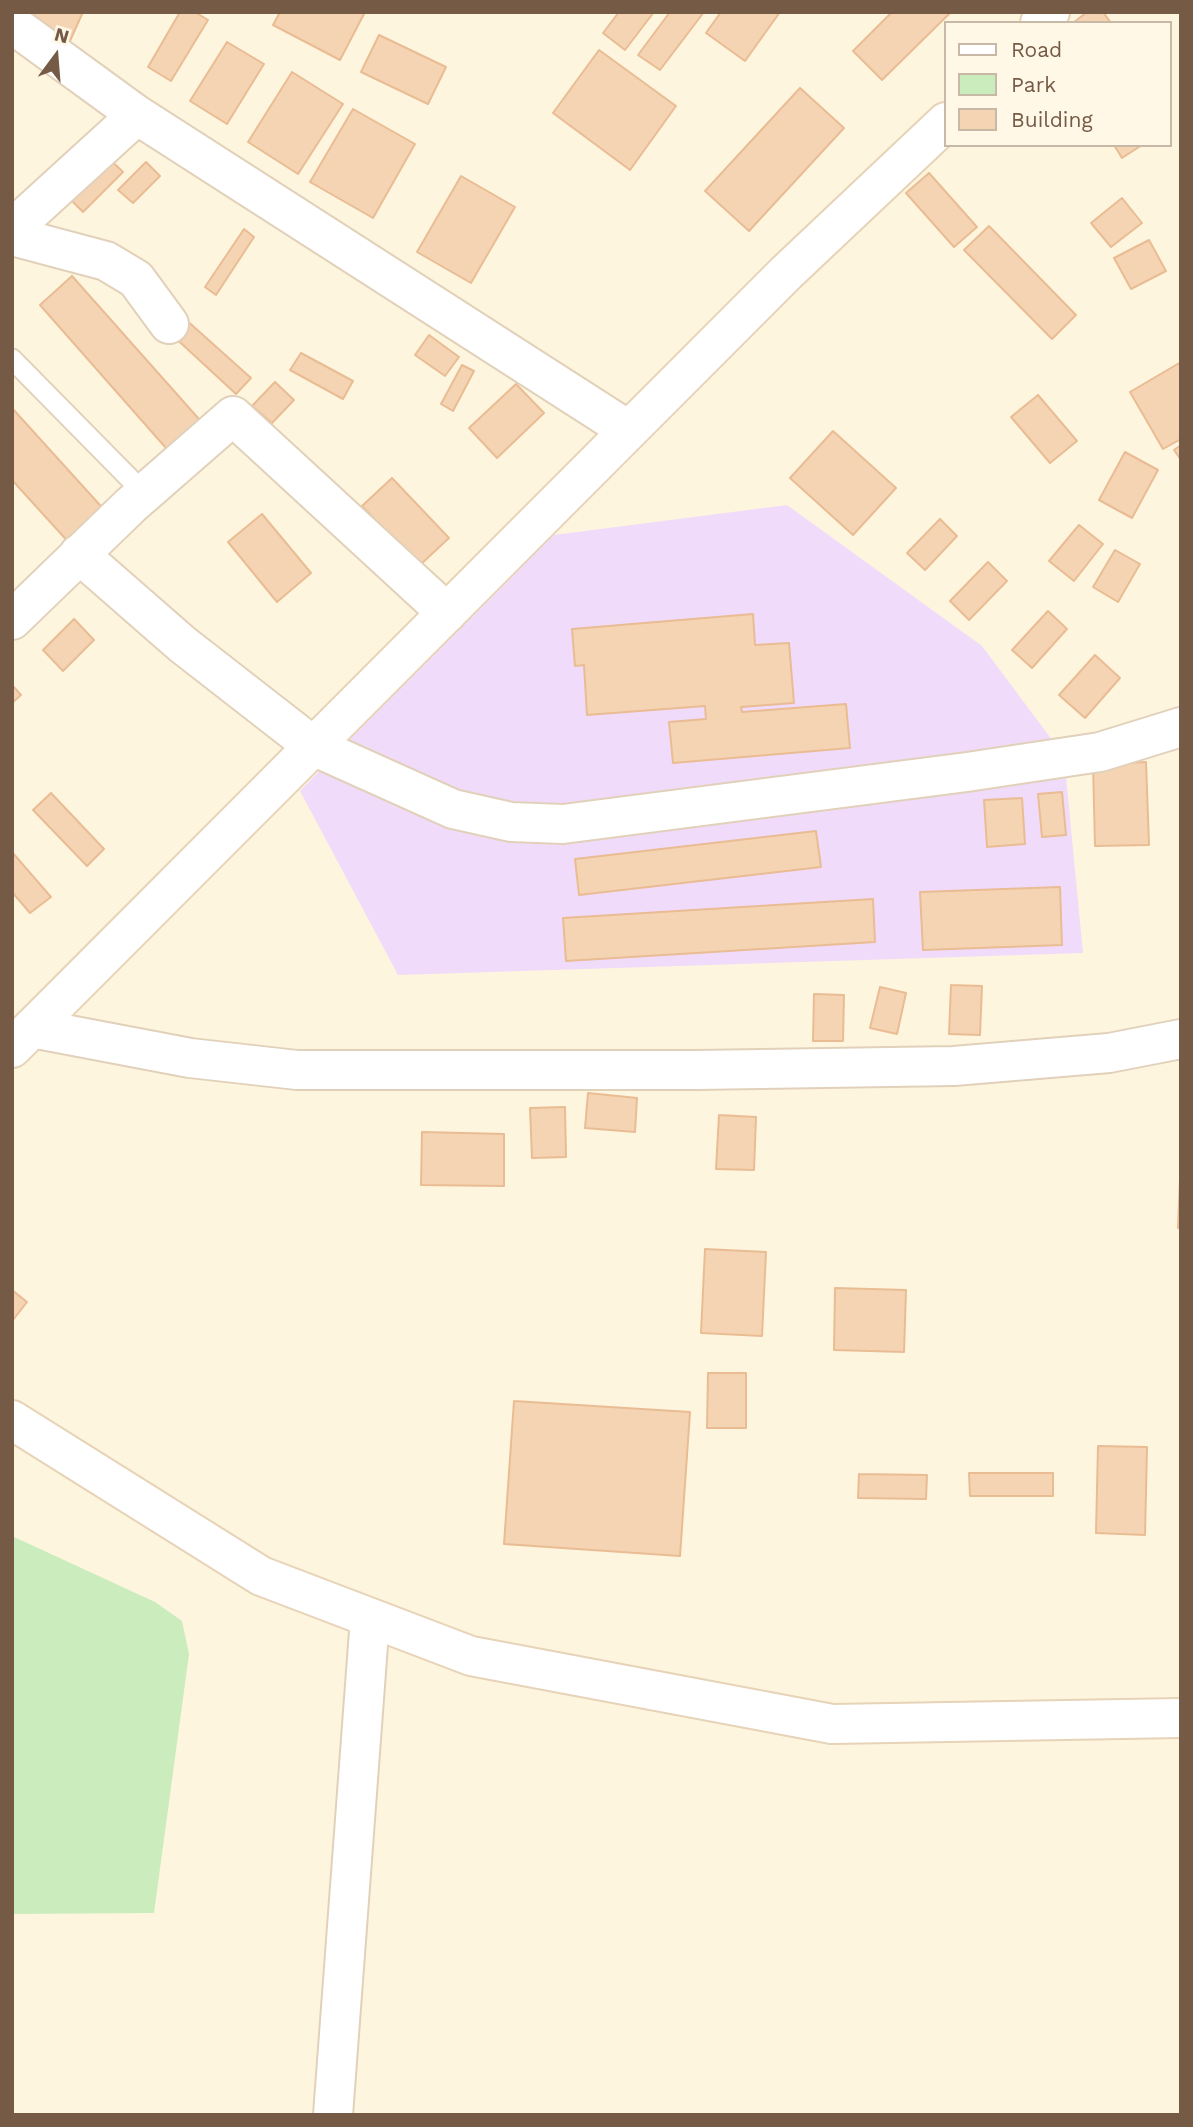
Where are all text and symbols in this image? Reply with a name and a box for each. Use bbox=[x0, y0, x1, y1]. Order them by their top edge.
north arrow bbox=[21, 21, 91, 91]
legend bbox=[944, 21, 1172, 147]
text: N bbox=[52, 22, 72, 48]
text: Road bbox=[1011, 37, 1062, 62]
text: Park bbox=[1011, 72, 1056, 97]
text: Building bbox=[1011, 107, 1093, 132]

